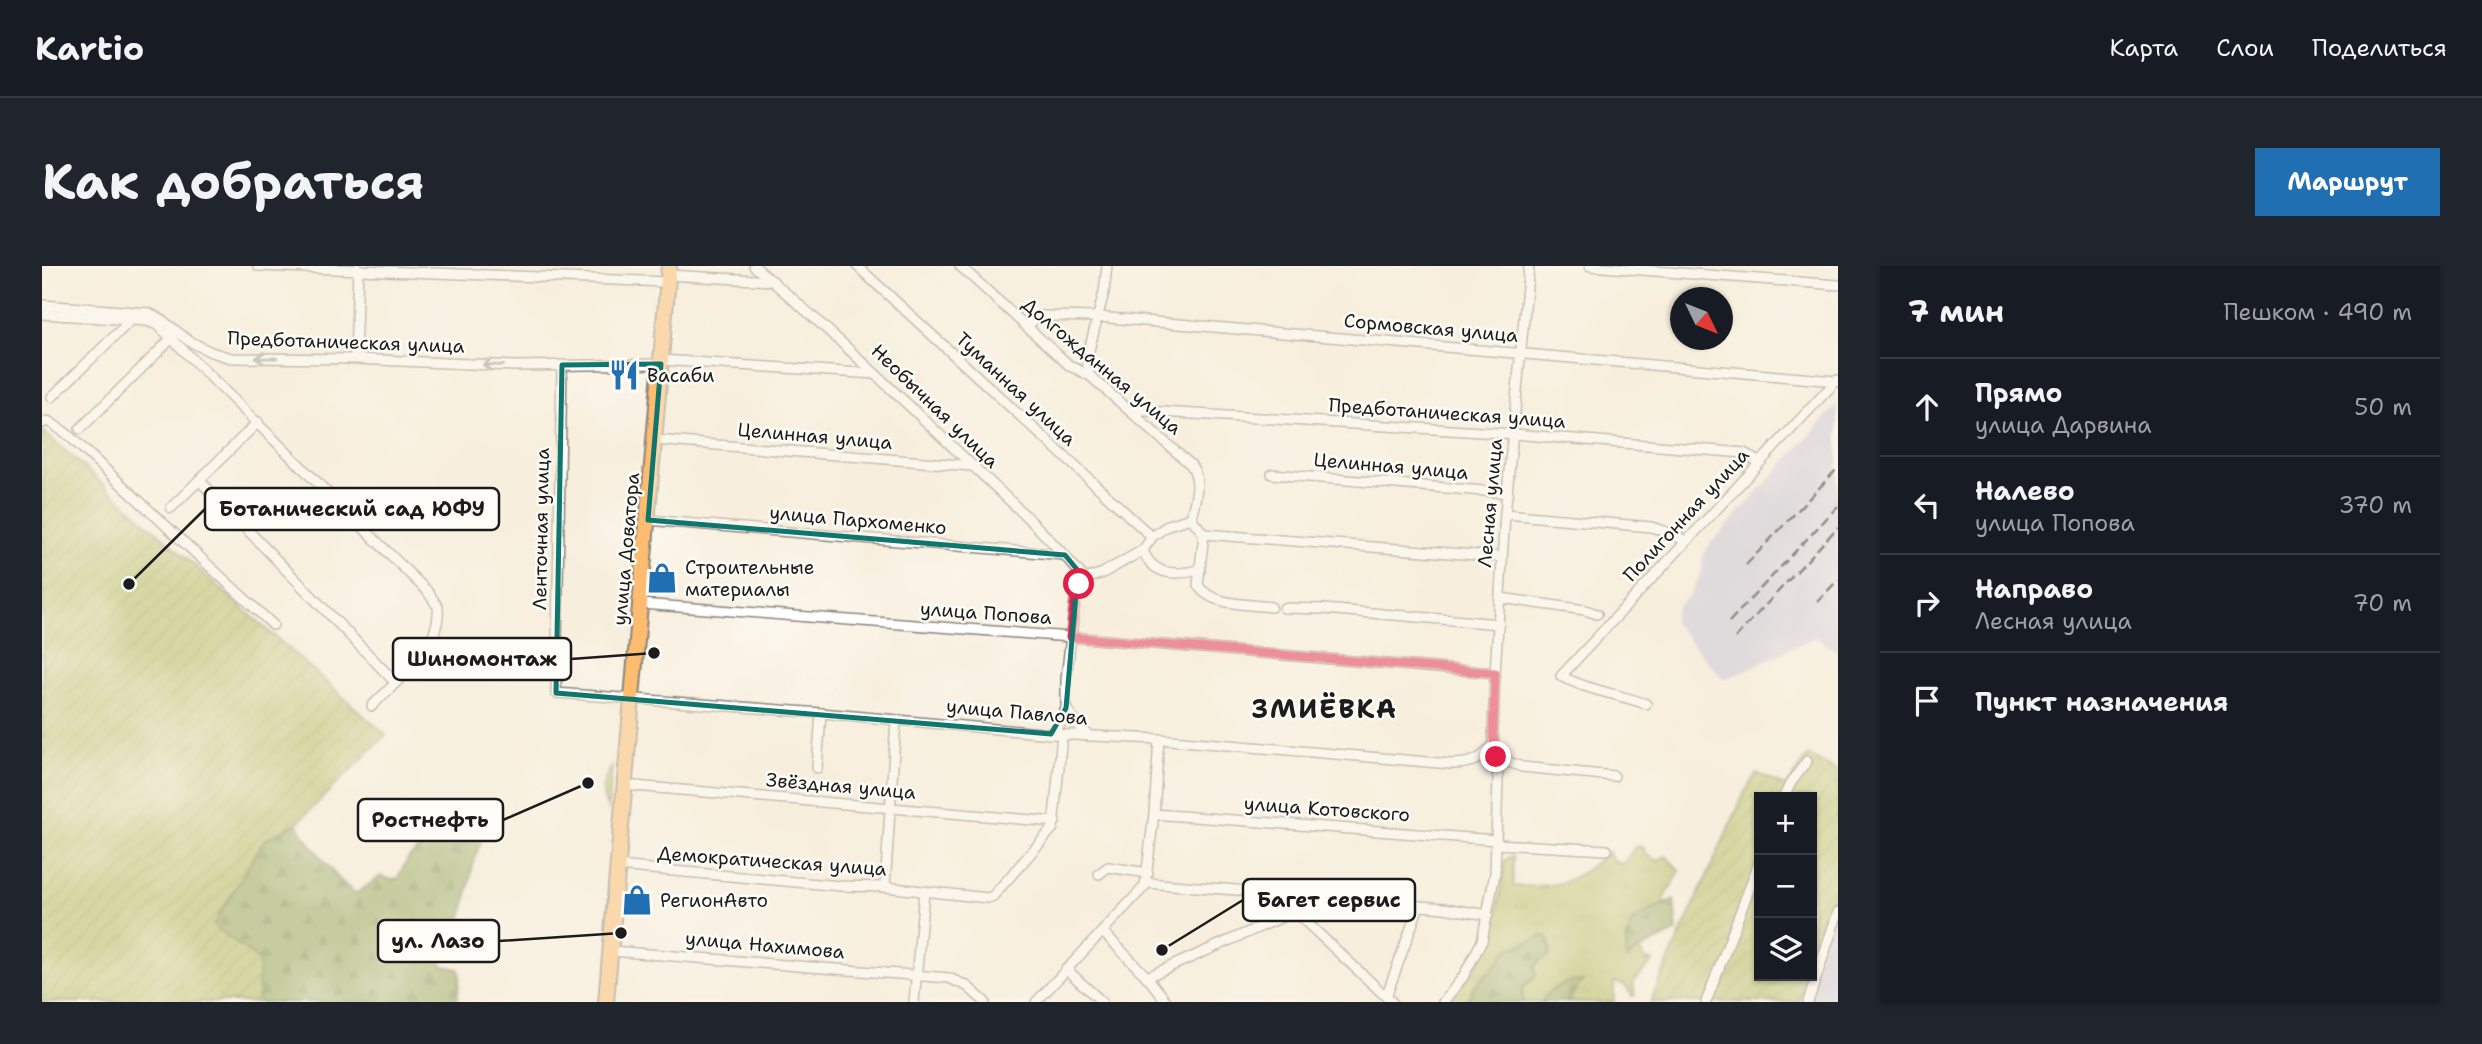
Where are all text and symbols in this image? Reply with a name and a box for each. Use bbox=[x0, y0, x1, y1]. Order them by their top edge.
text: Kartio bbox=[35, 26, 144, 71]
text: Карта bbox=[2110, 32, 2178, 64]
text: Слои bbox=[2216, 32, 2274, 64]
text: Поделиться bbox=[2312, 32, 2447, 64]
button: Маршрут bbox=[2255, 148, 2440, 216]
text: Как добраться bbox=[42, 149, 424, 215]
north arrow bbox=[1670, 287, 1733, 350]
text: 7 мин bbox=[1908, 291, 2004, 332]
street label: Долгожданная улица bbox=[1017, 292, 1187, 440]
text: Пешком · 490 m bbox=[2223, 297, 2412, 327]
street label: Сормовская улица bbox=[1343, 308, 1519, 348]
street label: Предботаническая улица bbox=[227, 325, 465, 359]
street label: Туманная улица bbox=[950, 327, 1082, 451]
street label: Необычная улица bbox=[866, 339, 1004, 474]
one-way arrow bbox=[255, 351, 278, 365]
one-way arrow bbox=[482, 358, 505, 372]
restaurant icon: Васаби bbox=[607, 358, 641, 392]
place label: Васаби bbox=[647, 363, 714, 388]
text: Прямо bbox=[1975, 375, 2063, 410]
icon: ahead bbox=[1908, 388, 1946, 426]
street label: Предботаническая улица bbox=[1328, 392, 1566, 434]
text: 50 m bbox=[2354, 392, 2412, 422]
text: улица Дарвина bbox=[1975, 410, 2152, 440]
street label: Целинная улица bbox=[737, 417, 894, 455]
street label: Лесная улица bbox=[1472, 437, 1508, 569]
street label: Полигонная улица bbox=[1617, 443, 1755, 587]
street label: Целинная улица bbox=[1313, 447, 1470, 485]
street label: Ленточная улица bbox=[527, 448, 555, 610]
street label: улица Доватора bbox=[607, 471, 645, 627]
text: Налево bbox=[1975, 473, 2075, 508]
icon: left bbox=[1908, 486, 1946, 524]
callout: Ботанический сад ЮФУ bbox=[205, 488, 499, 530]
text: 370 m bbox=[2339, 490, 2412, 520]
text: Ботанический сад ЮФУ bbox=[219, 495, 485, 523]
street label: улица Пархоменко bbox=[768, 500, 948, 540]
text: улица Попова bbox=[1975, 508, 2135, 538]
place label: Строительные материалы bbox=[685, 555, 815, 602]
shop icon: Строительные материалы bbox=[645, 561, 679, 595]
route start bbox=[1063, 568, 1094, 599]
text: Направо bbox=[1975, 571, 2093, 606]
icon: right bbox=[1908, 584, 1946, 622]
text: 70 m bbox=[2353, 588, 2412, 618]
street label: улица Попова bbox=[919, 596, 1053, 630]
text: Лесная улица bbox=[1975, 606, 2132, 636]
callout: Шиномонтаж bbox=[393, 638, 571, 680]
text: Шиномонтаж bbox=[407, 645, 557, 673]
icon: arrive bbox=[1908, 682, 1946, 720]
text: Пункт назначения bbox=[1975, 684, 2228, 719]
district label: ЗМИЁВКА bbox=[1252, 691, 1398, 726]
street label: улица Павлова bbox=[945, 693, 1089, 731]
route end bbox=[1480, 741, 1511, 772]
street label: Звёздная улица bbox=[765, 767, 917, 805]
street label: улица Котовского bbox=[1243, 791, 1411, 827]
map controls bbox=[1754, 792, 1817, 981]
button: + bbox=[1754, 792, 1817, 855]
callout: Ростнефть bbox=[358, 799, 503, 841]
text: Ростнефть bbox=[371, 806, 489, 834]
street label: Демократическая улица bbox=[657, 841, 888, 881]
button: − bbox=[1754, 855, 1817, 918]
callout: Багет сервис bbox=[1243, 879, 1415, 921]
shop icon: РегионАвто bbox=[620, 883, 654, 917]
text: Багет сервис bbox=[1257, 886, 1401, 914]
place label: РегионАвто bbox=[660, 888, 768, 913]
button: layers bbox=[1754, 918, 1817, 981]
callout: ул. Лазо bbox=[378, 920, 499, 962]
street label: улица Нахимова bbox=[684, 926, 846, 964]
text: ул. Лазо bbox=[391, 927, 485, 955]

